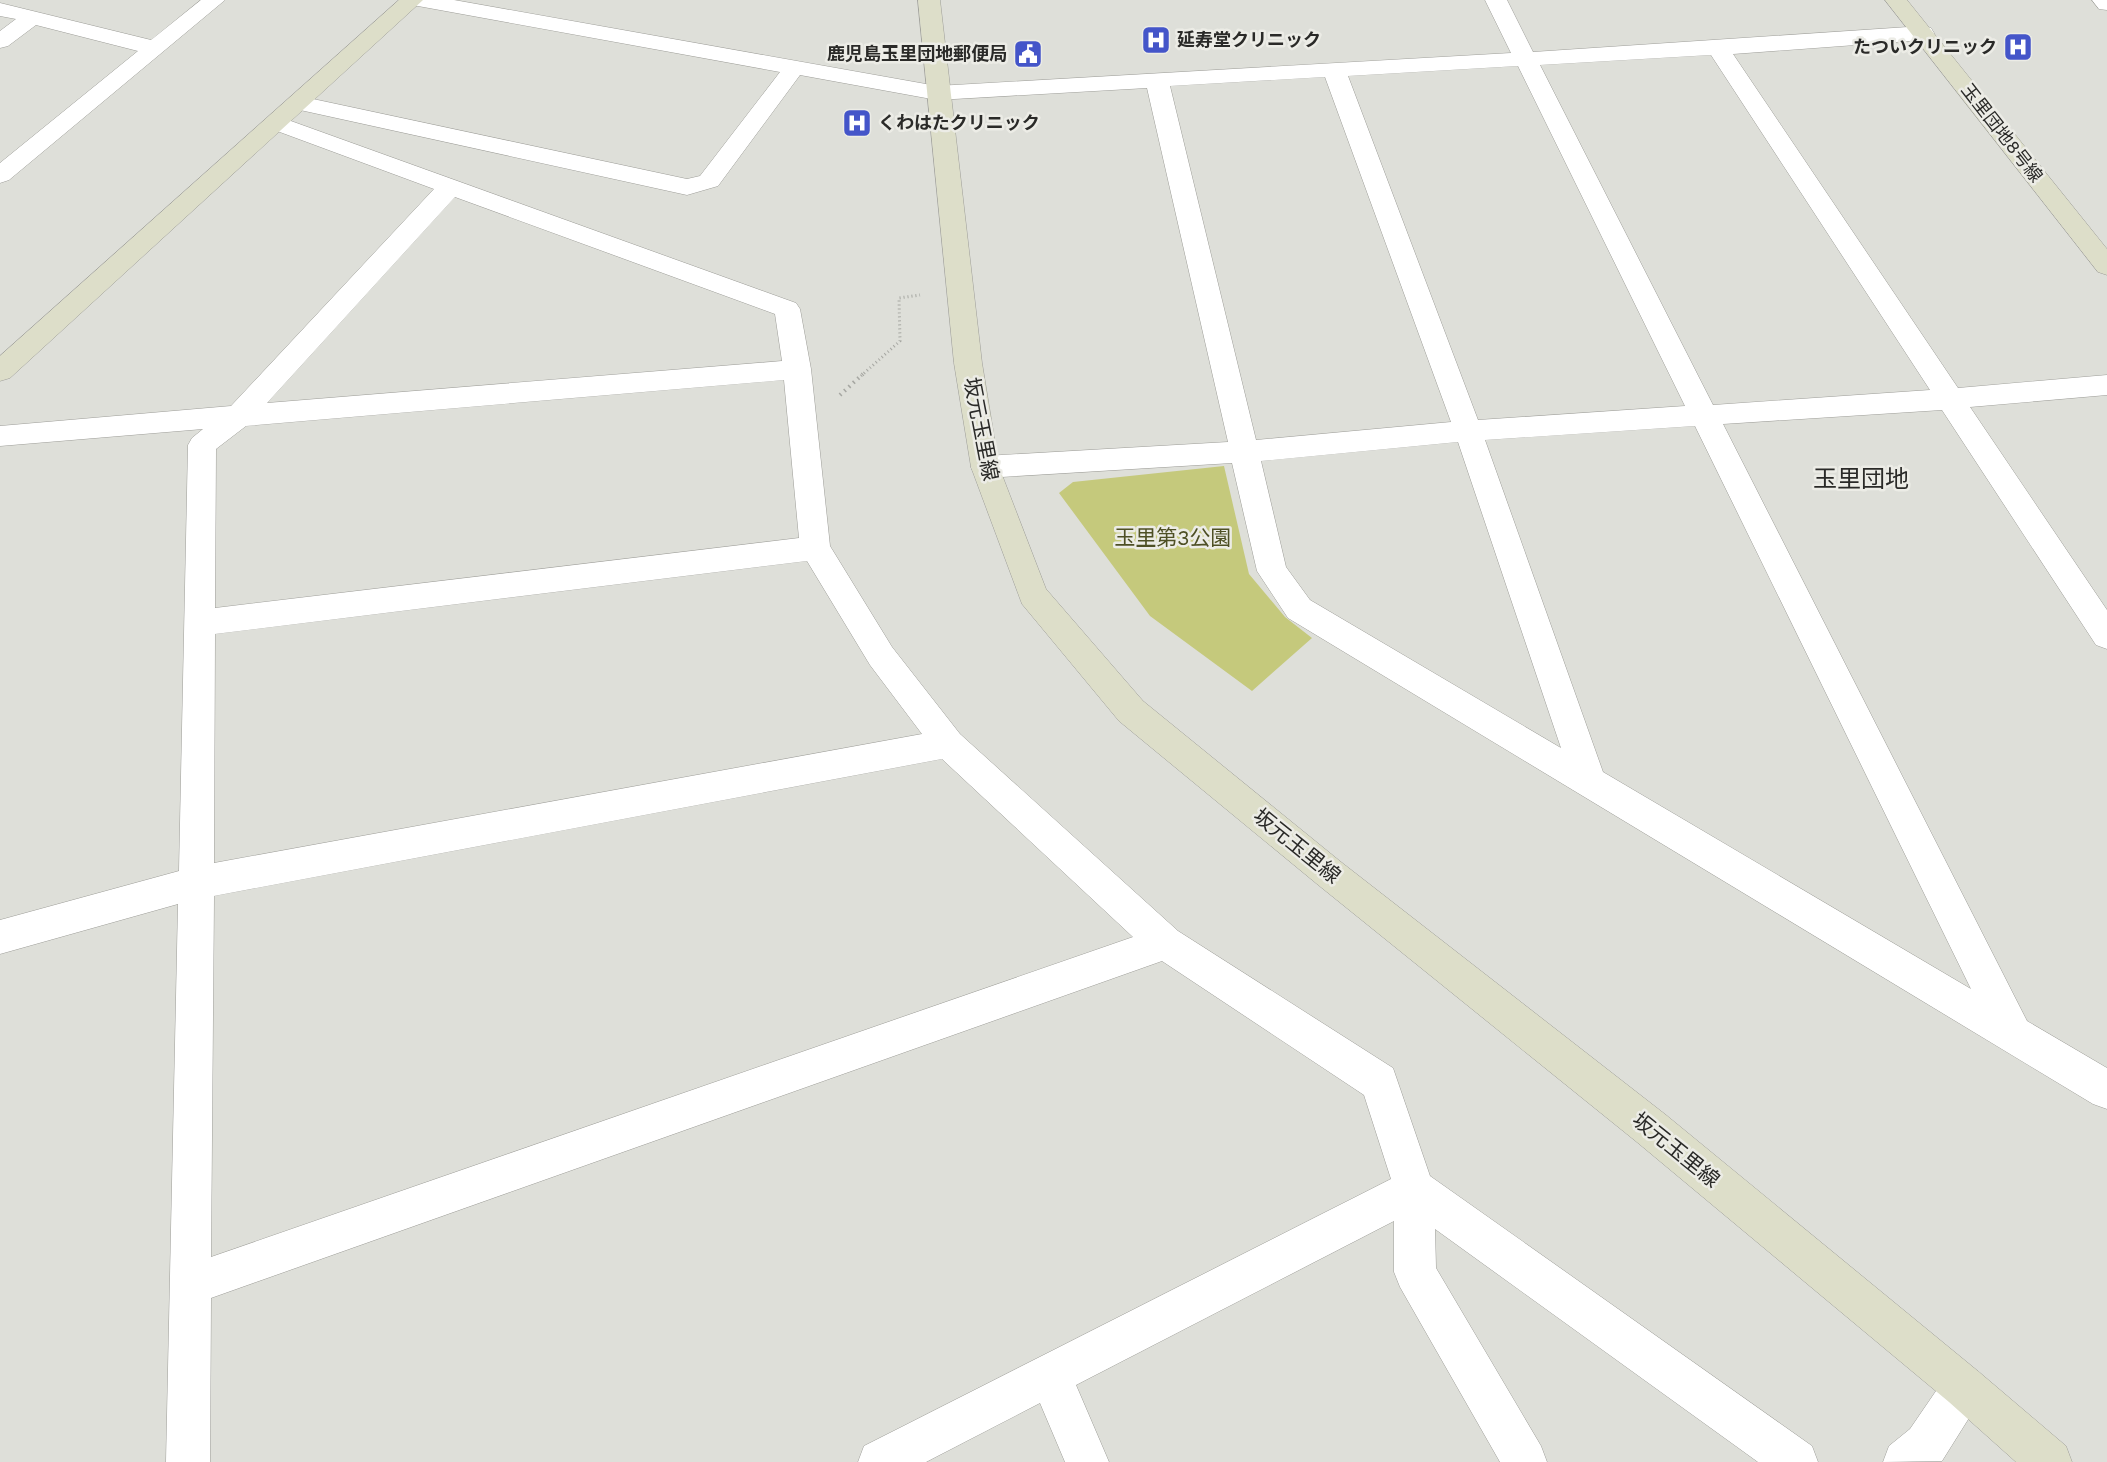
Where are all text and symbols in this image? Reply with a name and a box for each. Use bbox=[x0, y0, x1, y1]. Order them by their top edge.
hospital icon: 延寿堂クリニック bbox=[1140, 24, 1172, 56]
place label: 延寿堂クリニック bbox=[1177, 29, 1321, 50]
hospital icon: たついクリニック bbox=[2002, 31, 2034, 63]
place label: たついクリニック bbox=[1853, 36, 1997, 57]
public building icon: 鹿児島玉里団地郵便局 bbox=[1012, 38, 1044, 70]
place label: 鹿児島玉里団地郵便局 bbox=[827, 43, 1007, 64]
street label: 玉里団地8号線 bbox=[1957, 79, 2047, 186]
hospital icon: くわはたクリニック bbox=[841, 107, 873, 139]
place label: くわはたクリニック bbox=[878, 112, 1040, 133]
street label: 坂元玉里線 bbox=[959, 375, 1004, 483]
district label: 玉里団地 bbox=[1813, 465, 1909, 493]
park label: 玉里第3公園 bbox=[1114, 525, 1232, 550]
street label: 坂元玉里線 bbox=[1249, 803, 1346, 888]
street label: 坂元玉里線 bbox=[1628, 1107, 1725, 1192]

